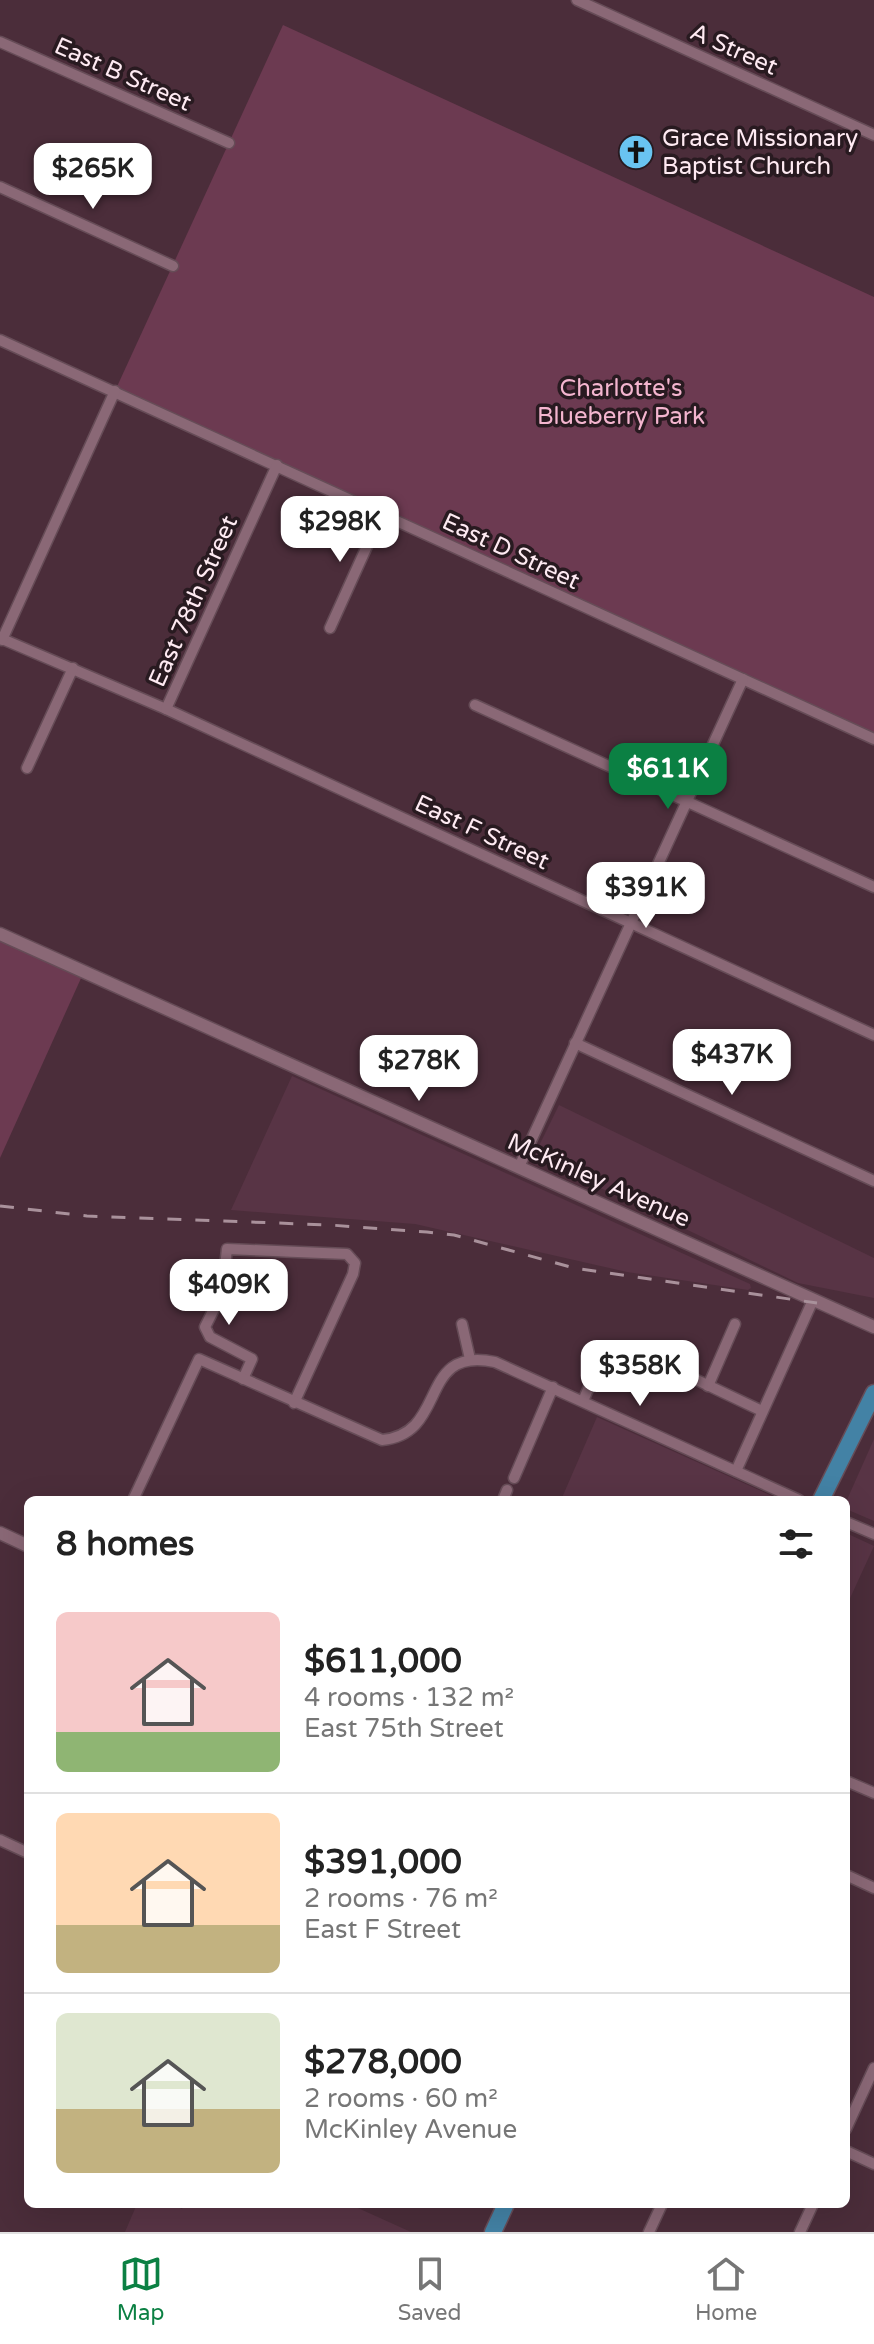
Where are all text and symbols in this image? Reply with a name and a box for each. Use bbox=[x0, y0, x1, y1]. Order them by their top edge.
street label: A Street bbox=[686, 17, 782, 82]
street label: East B Street bbox=[50, 31, 196, 118]
place label: Grace Missionary Baptist Church bbox=[662, 124, 858, 181]
church icon: Grace Missionary Baptist Church bbox=[617, 133, 655, 171]
pin: $265K bbox=[37, 143, 149, 211]
text: $265K bbox=[52, 153, 134, 184]
park label: Charlotte's Blueberry Park bbox=[537, 374, 705, 431]
pin: $298K bbox=[284, 496, 396, 564]
text: $298K bbox=[299, 506, 381, 537]
street label: East D Street bbox=[437, 507, 584, 596]
street label: East 78th Street bbox=[143, 511, 244, 691]
pin: $611K bbox=[612, 743, 724, 811]
text: $611K bbox=[627, 753, 709, 784]
street label: East F Street bbox=[410, 789, 554, 876]
pin: $391K bbox=[590, 862, 702, 930]
text: $391K bbox=[605, 872, 687, 903]
pin: $437K bbox=[676, 1029, 788, 1097]
pin: $278K bbox=[363, 1035, 475, 1103]
text: $437K bbox=[691, 1039, 773, 1070]
text: $278K bbox=[378, 1045, 460, 1076]
street label: McKinley Avenue bbox=[503, 1127, 695, 1234]
pin: $409K bbox=[173, 1259, 285, 1327]
text: $409K bbox=[188, 1269, 270, 1300]
pin: $358K bbox=[584, 1340, 696, 1408]
text: $358K bbox=[599, 1350, 681, 1381]
icon: filters bbox=[774, 1522, 818, 1566]
text: 8 homes bbox=[56, 1524, 194, 1565]
text: $611,000 bbox=[304, 1641, 462, 1682]
icon: home bbox=[120, 1644, 216, 1740]
text: 4 rooms · 132 m² bbox=[304, 1682, 514, 1713]
text: East 75th Street bbox=[304, 1713, 504, 1744]
text: $391,000 bbox=[304, 1842, 462, 1883]
icon: home bbox=[120, 1845, 216, 1941]
text: 2 rooms · 76 m² bbox=[304, 1883, 498, 1914]
text: East F Street bbox=[304, 1914, 461, 1945]
text: $278,000 bbox=[304, 2042, 462, 2083]
icon: home bbox=[120, 2045, 216, 2141]
text: 2 rooms · 60 m² bbox=[304, 2083, 498, 2114]
text: McKinley Avenue bbox=[304, 2114, 517, 2145]
tab: Map bbox=[117, 2252, 164, 2326]
tab: Saved bbox=[398, 2252, 461, 2326]
tab: Home bbox=[695, 2252, 757, 2326]

